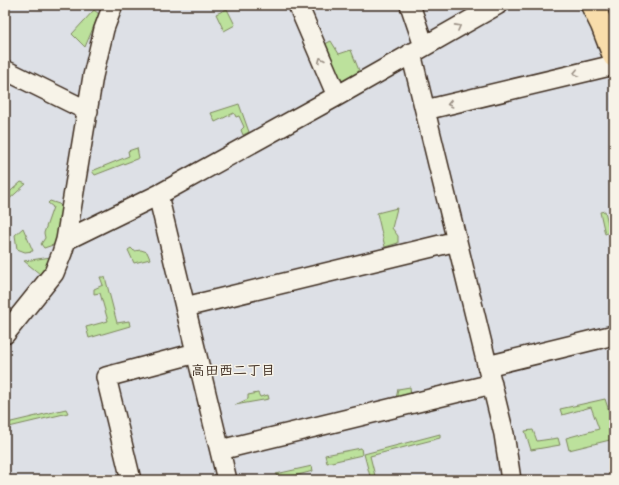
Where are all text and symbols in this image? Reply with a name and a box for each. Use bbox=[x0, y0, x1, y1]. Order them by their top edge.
one-way arrow bbox=[454, 24, 462, 31]
one-way arrow bbox=[318, 57, 326, 64]
one-way arrow bbox=[573, 69, 579, 77]
one-way arrow bbox=[446, 99, 453, 107]
district label: 高田西二丁目 bbox=[191, 362, 275, 379]

